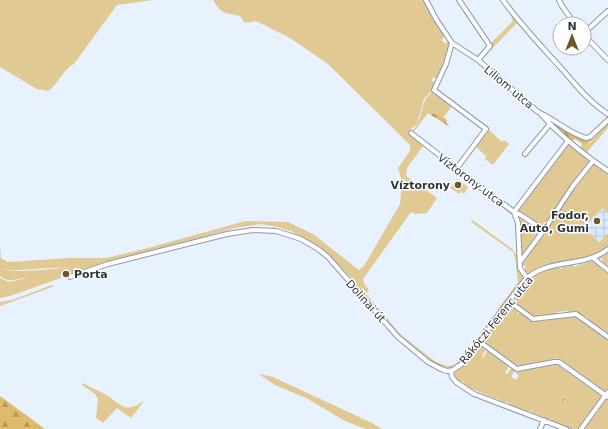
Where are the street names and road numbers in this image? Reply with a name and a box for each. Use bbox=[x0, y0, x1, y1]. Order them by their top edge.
street label: Liliom utca bbox=[481, 63, 536, 112]
street label: Víztorony utca bbox=[435, 151, 506, 210]
street label: Rákóczi Ferenc utca bbox=[457, 274, 536, 367]
street label: Dolinai út bbox=[343, 277, 389, 326]

